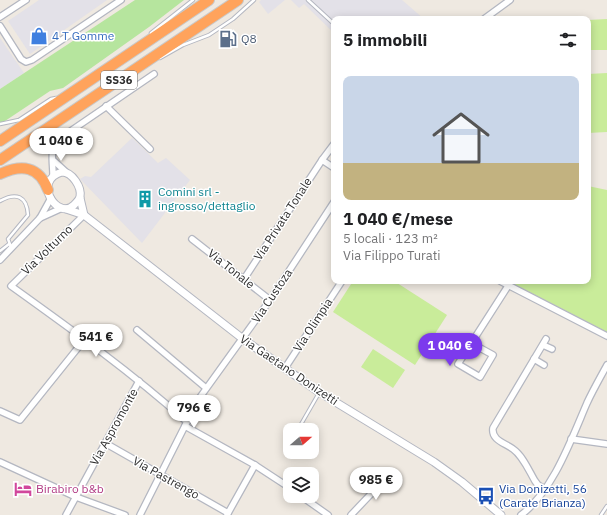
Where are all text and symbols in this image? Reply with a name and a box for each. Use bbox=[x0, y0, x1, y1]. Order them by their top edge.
shop icon: 4 T Gomme bbox=[29, 26, 49, 46]
place label: 4 T Gomme bbox=[52, 28, 115, 43]
fuel station icon: Q8 bbox=[218, 29, 238, 49]
text: 5 immobili bbox=[343, 29, 427, 51]
icon: filters bbox=[557, 29, 579, 51]
place label: Q8 bbox=[241, 31, 257, 46]
road number: SS36 bbox=[101, 71, 137, 89]
icon: home bbox=[425, 102, 497, 174]
pin: 1 040 € bbox=[24, 128, 98, 162]
text: 1 040 € bbox=[38, 132, 84, 149]
street label: Via Privata Tonale bbox=[250, 174, 315, 263]
place label: Comini srl - ingrosso/dettaglio bbox=[158, 184, 256, 213]
building icon: Comini srl - ingrosso/dettaglio bbox=[135, 189, 155, 209]
text: 1 040 €/mese bbox=[343, 208, 453, 230]
street label: Via Volturno bbox=[18, 221, 76, 278]
text: 5 locali · 123 m² bbox=[343, 230, 438, 247]
street label: Via Tonale bbox=[205, 246, 258, 292]
text: Via Filippo Turati bbox=[343, 247, 441, 264]
street label: Via Custoza bbox=[248, 265, 296, 326]
street label: Via Olimpia bbox=[290, 295, 336, 354]
pin: 541 € bbox=[68, 324, 124, 358]
text: 541 € bbox=[79, 328, 113, 345]
street label: Via Gaetano Donizetti bbox=[237, 331, 341, 408]
pin: 1 040 € bbox=[413, 333, 487, 367]
text: 1 040 € bbox=[427, 337, 473, 354]
street label: Via Aspromonte bbox=[86, 385, 141, 468]
pin: 796 € bbox=[166, 395, 222, 429]
text: 796 € bbox=[177, 399, 211, 416]
north arrow bbox=[283, 423, 319, 459]
map controls bbox=[283, 423, 319, 503]
street label: Via Pastrengo bbox=[130, 453, 202, 502]
button: layers bbox=[283, 467, 319, 503]
pin: 985 € bbox=[348, 467, 404, 501]
text: 985 € bbox=[359, 471, 393, 488]
hotel icon: Birabiro b&b bbox=[13, 479, 33, 499]
place label: Birabiro b&b bbox=[36, 481, 104, 496]
place label: Via Donizetti, 56 (Carate Brianza) bbox=[499, 481, 587, 510]
bus stop icon: Via Donizetti, 56 (Carate Brianza) bbox=[476, 486, 496, 506]

